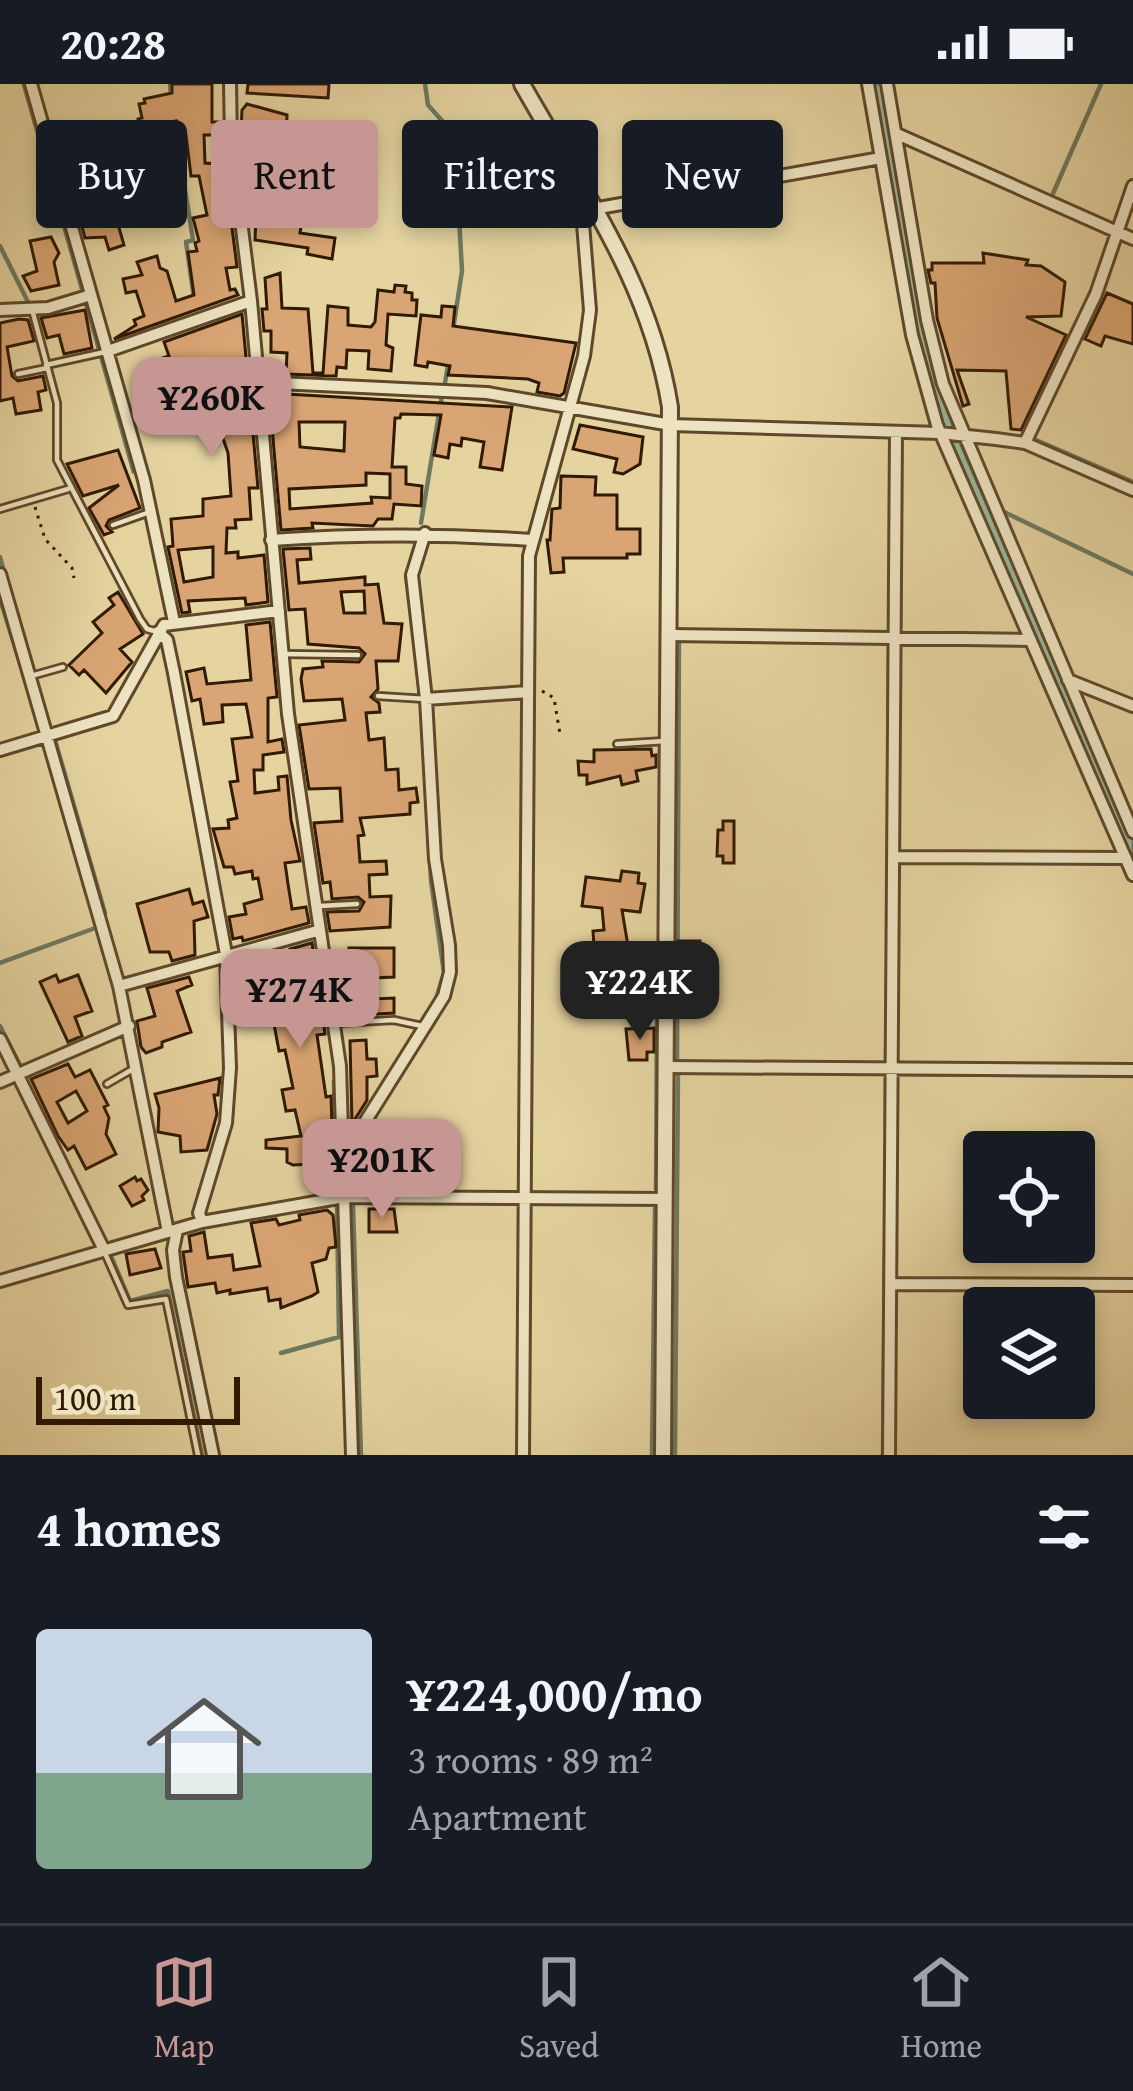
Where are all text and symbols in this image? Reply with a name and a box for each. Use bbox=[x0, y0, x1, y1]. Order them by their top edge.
text: 20:28 bbox=[60, 10, 166, 75]
chip: Buy bbox=[36, 120, 187, 228]
chip: Rent bbox=[211, 120, 378, 228]
chip: Filters bbox=[402, 120, 598, 228]
chip: New bbox=[622, 120, 783, 228]
pin: ¥260K bbox=[128, 357, 296, 459]
text: ¥260K bbox=[159, 367, 265, 424]
pin: ¥224K bbox=[556, 941, 724, 1043]
pin: ¥274K bbox=[216, 949, 384, 1051]
text: ¥224K bbox=[587, 951, 693, 1008]
text: ¥274K bbox=[247, 959, 353, 1016]
pin: ¥201K bbox=[298, 1119, 466, 1221]
text: ¥201K bbox=[329, 1129, 435, 1186]
map controls bbox=[963, 1131, 1095, 1419]
button: locate bbox=[963, 1131, 1095, 1263]
button: layers bbox=[963, 1287, 1095, 1419]
scale bar bbox=[36, 1371, 240, 1424]
text: 100 m bbox=[54, 1374, 136, 1422]
text: 4 homes bbox=[36, 1490, 222, 1565]
icon: filters bbox=[1031, 1494, 1097, 1560]
text: ¥224,000/mo bbox=[408, 1655, 703, 1730]
icon: home bbox=[132, 1677, 276, 1821]
text: 3 rooms · 89 m² bbox=[408, 1730, 653, 1787]
text: Apartment bbox=[408, 1787, 587, 1844]
tab: Map bbox=[151, 1949, 217, 2069]
tab: Saved bbox=[519, 1949, 599, 2069]
tab: Home bbox=[901, 1949, 982, 2069]

